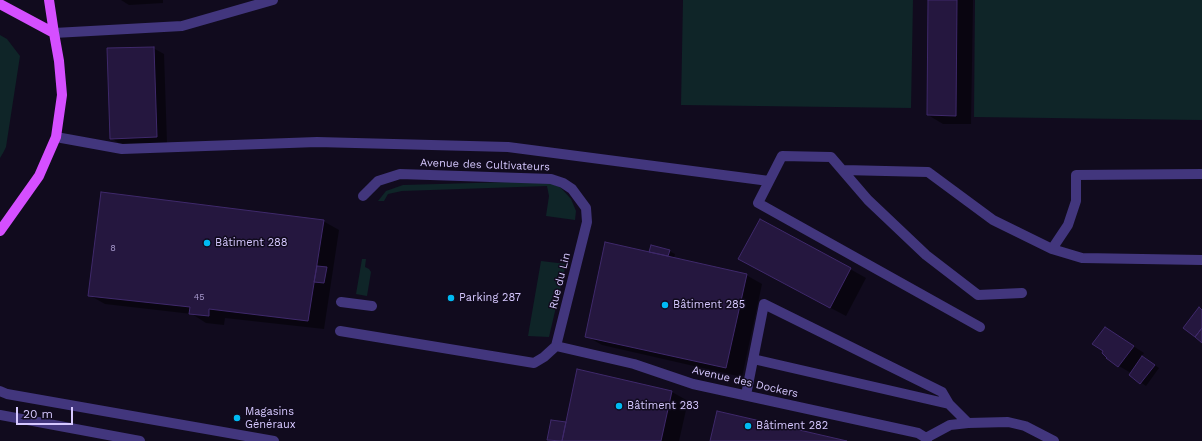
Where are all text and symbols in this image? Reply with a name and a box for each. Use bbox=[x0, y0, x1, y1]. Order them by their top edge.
street label: Avenue des Cultivateurs bbox=[420, 156, 550, 174]
place label: Bâtiment 288 bbox=[215, 236, 288, 250]
marker: Bâtiment 288 bbox=[202, 238, 212, 248]
house number: 8 bbox=[110, 243, 116, 253]
street label: Rue du Lin bbox=[547, 251, 573, 311]
place label: Parking 287 bbox=[459, 291, 521, 305]
house number: 45 bbox=[194, 292, 204, 302]
marker: Parking 287 bbox=[446, 293, 456, 303]
place label: Bâtiment 285 bbox=[673, 298, 745, 312]
marker: Bâtiment 285 bbox=[660, 300, 670, 310]
street label: Avenue des Dockers bbox=[691, 363, 799, 401]
scale bar bbox=[18, 399, 75, 425]
place label: Bâtiment 283 bbox=[627, 399, 699, 413]
marker: Bâtiment 283 bbox=[614, 401, 624, 411]
place label: Magasins Généraux bbox=[245, 405, 296, 431]
text: 20 m bbox=[23, 407, 53, 421]
marker: Magasins Généraux bbox=[232, 413, 242, 423]
place label: Bâtiment 282 bbox=[756, 419, 828, 433]
marker: Bâtiment 282 bbox=[743, 421, 753, 431]

